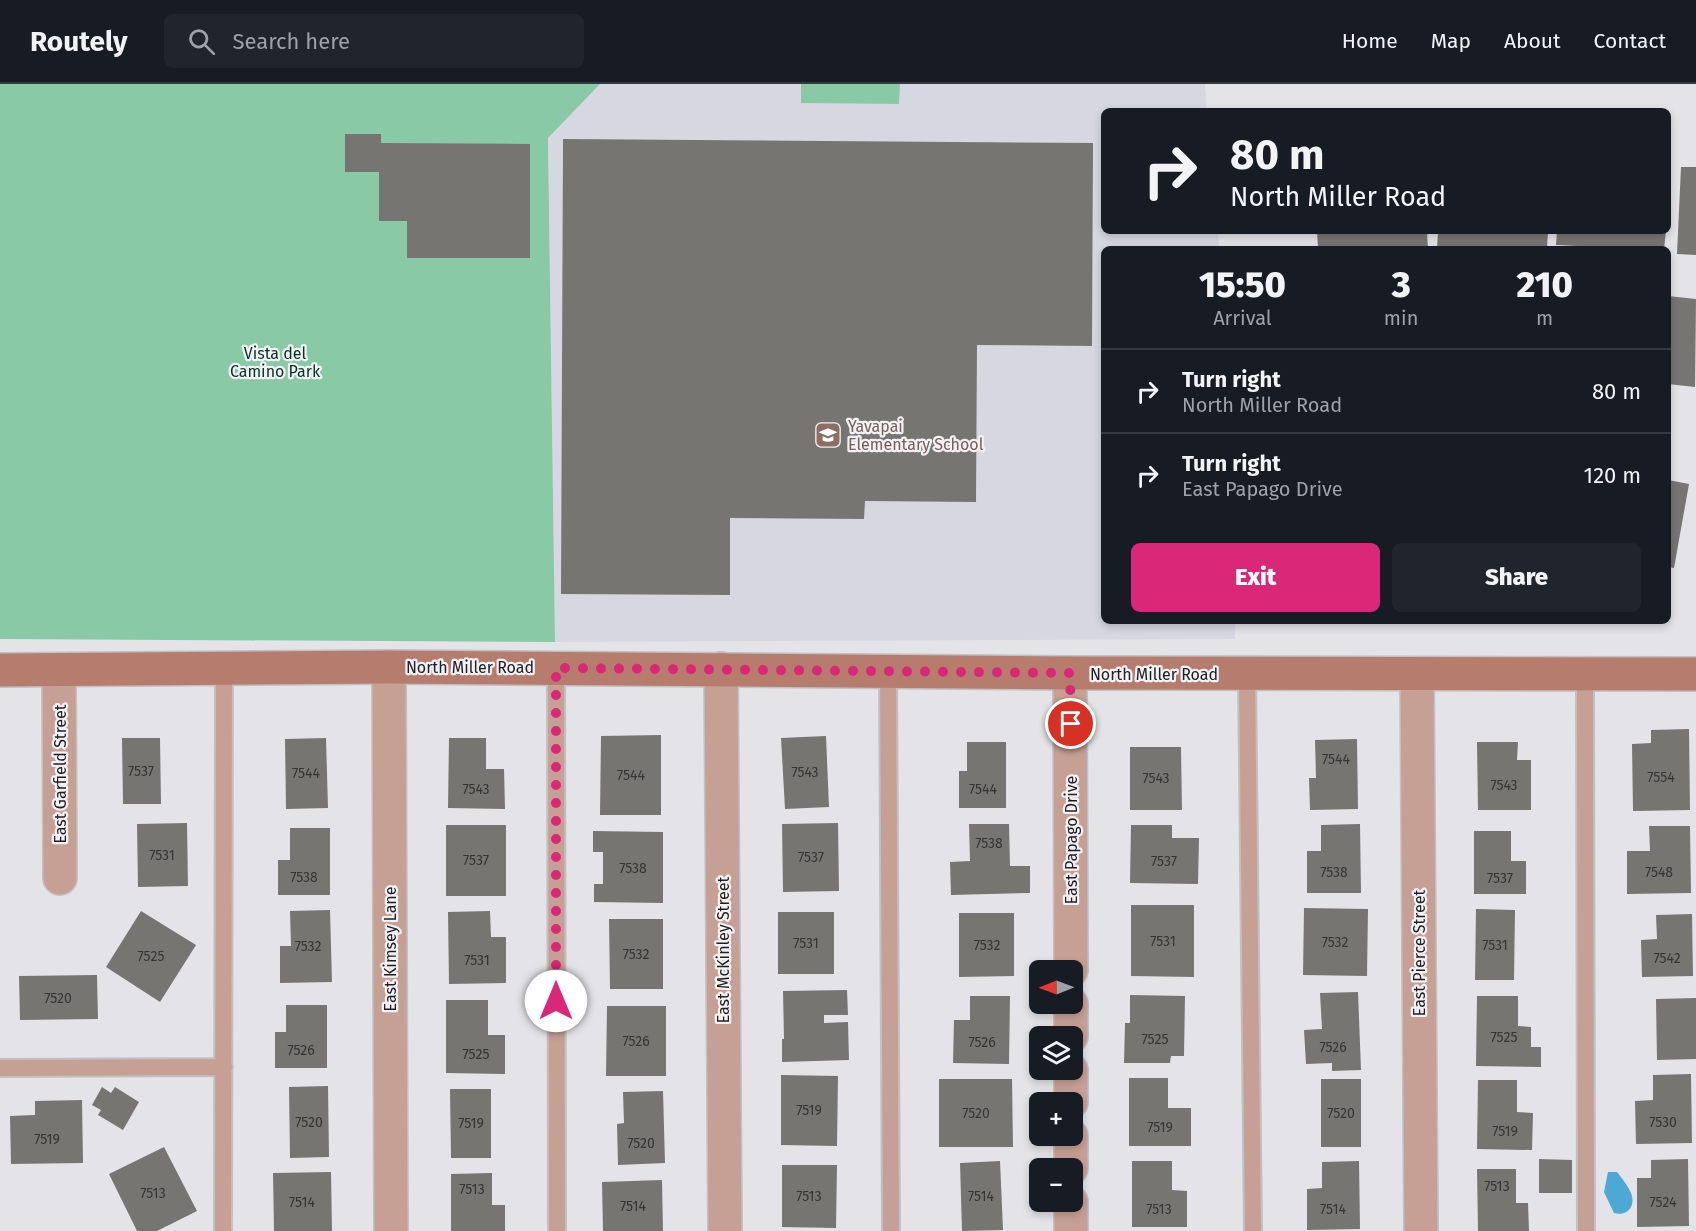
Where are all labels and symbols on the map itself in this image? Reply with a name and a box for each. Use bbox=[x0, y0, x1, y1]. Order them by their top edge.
park label: Vista del Camino Park bbox=[230, 344, 321, 381]
place label: Yavapai Elementary School bbox=[848, 417, 984, 454]
school or university icon: Yavapai Elementary School bbox=[813, 420, 843, 450]
street label: North Miller Road bbox=[406, 658, 534, 677]
street label: North Miller Road bbox=[1090, 665, 1218, 684]
pin bbox=[1045, 698, 1096, 749]
street label: East Garfield Street bbox=[51, 704, 70, 844]
house number: 7544 bbox=[1322, 751, 1351, 768]
house number: 7537 bbox=[128, 763, 154, 780]
house number: 7543 bbox=[791, 764, 819, 781]
house number: 7544 bbox=[292, 765, 321, 782]
house number: 7544 bbox=[617, 767, 646, 784]
house number: 7554 bbox=[1647, 769, 1675, 786]
house number: 7543 bbox=[1142, 770, 1170, 787]
street label: East Papago Drive bbox=[1062, 776, 1081, 904]
house number: 7543 bbox=[1490, 777, 1518, 794]
house number: 7543 bbox=[462, 781, 490, 798]
house number: 7544 bbox=[969, 781, 998, 798]
house number: 7538 bbox=[975, 835, 1003, 852]
house number: 7531 bbox=[149, 847, 175, 864]
house number: 7537 bbox=[798, 849, 824, 866]
house number: 7537 bbox=[463, 852, 489, 869]
house number: 7537 bbox=[1151, 853, 1177, 870]
house number: 7538 bbox=[619, 860, 647, 877]
house number: 7538 bbox=[1320, 864, 1348, 881]
house number: 7548 bbox=[1645, 864, 1673, 881]
house number: 7538 bbox=[290, 869, 318, 886]
house number: 7537 bbox=[1487, 870, 1513, 887]
street label: East McKinley Street bbox=[714, 876, 733, 1023]
street label: East Kimsey Lane bbox=[381, 887, 400, 1011]
street label: East Pierce Street bbox=[1410, 890, 1429, 1016]
house number: 7531 bbox=[1150, 933, 1176, 950]
house number: 7532 bbox=[1322, 934, 1348, 951]
house number: 7531 bbox=[793, 935, 819, 952]
house number: 7532 bbox=[974, 937, 1000, 954]
house number: 7531 bbox=[1482, 937, 1508, 954]
house number: 7532 bbox=[295, 938, 321, 955]
house number: 7532 bbox=[623, 946, 649, 963]
house number: 7525 bbox=[138, 948, 164, 965]
house number: 7542 bbox=[1653, 950, 1681, 967]
house number: 7531 bbox=[464, 952, 490, 969]
north arrow bbox=[1029, 960, 1083, 1014]
position arrow bbox=[524, 969, 588, 1033]
house number: 7520 bbox=[44, 990, 72, 1007]
house number: 7525 bbox=[1491, 1029, 1517, 1046]
house number: 7525 bbox=[1142, 1031, 1168, 1048]
house number: 7526 bbox=[622, 1033, 650, 1050]
house number: 7526 bbox=[968, 1034, 996, 1051]
house number: 7526 bbox=[1319, 1039, 1347, 1056]
house number: 7526 bbox=[287, 1042, 315, 1059]
house number: 7525 bbox=[463, 1046, 489, 1063]
house number: 7519 bbox=[796, 1102, 822, 1119]
house number: 7520 bbox=[962, 1105, 990, 1122]
house number: 7520 bbox=[1327, 1105, 1355, 1122]
house number: 7520 bbox=[295, 1114, 323, 1131]
house number: 7530 bbox=[1649, 1114, 1677, 1131]
house number: 7519 bbox=[458, 1115, 484, 1132]
house number: 7519 bbox=[1147, 1119, 1173, 1136]
house number: 7519 bbox=[1492, 1123, 1518, 1140]
house number: 7519 bbox=[34, 1131, 60, 1148]
house number: 7520 bbox=[627, 1135, 655, 1152]
house number: 7513 bbox=[1484, 1178, 1510, 1195]
house number: 7513 bbox=[459, 1181, 485, 1198]
house number: 7513 bbox=[140, 1185, 166, 1202]
house number: 7513 bbox=[796, 1188, 822, 1205]
house number: 7514 bbox=[968, 1188, 994, 1205]
house number: 7514 bbox=[289, 1194, 315, 1211]
house number: 7524 bbox=[1650, 1194, 1677, 1211]
house number: 7514 bbox=[620, 1198, 646, 1215]
house number: 7513 bbox=[1146, 1201, 1172, 1218]
house number: 7514 bbox=[1320, 1201, 1346, 1218]

